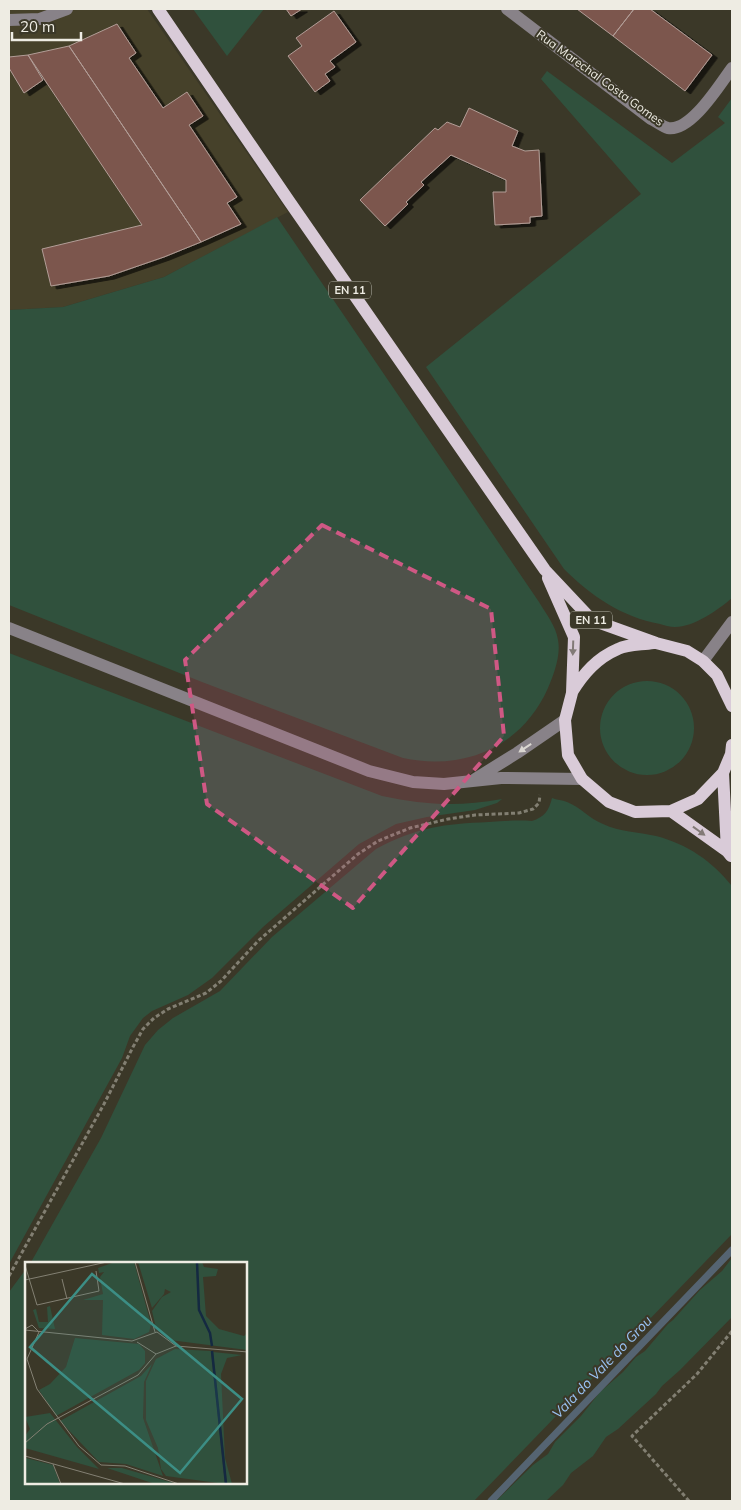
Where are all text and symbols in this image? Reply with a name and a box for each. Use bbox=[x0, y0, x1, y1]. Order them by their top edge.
scale bar bbox=[12, 10, 81, 42]
text: 20 m bbox=[20, 17, 55, 36]
street label: Rua Marechal Costa Gomes bbox=[534, 26, 667, 129]
road number: EN 11 bbox=[329, 282, 371, 298]
road number: EN 11 bbox=[570, 612, 612, 628]
one-way arrow bbox=[569, 640, 577, 656]
one-way arrow bbox=[518, 743, 531, 752]
one-way arrow bbox=[692, 826, 706, 836]
inset map bbox=[25, 1262, 248, 1485]
water label: Vala do Vale do Grou bbox=[548, 1312, 656, 1422]

